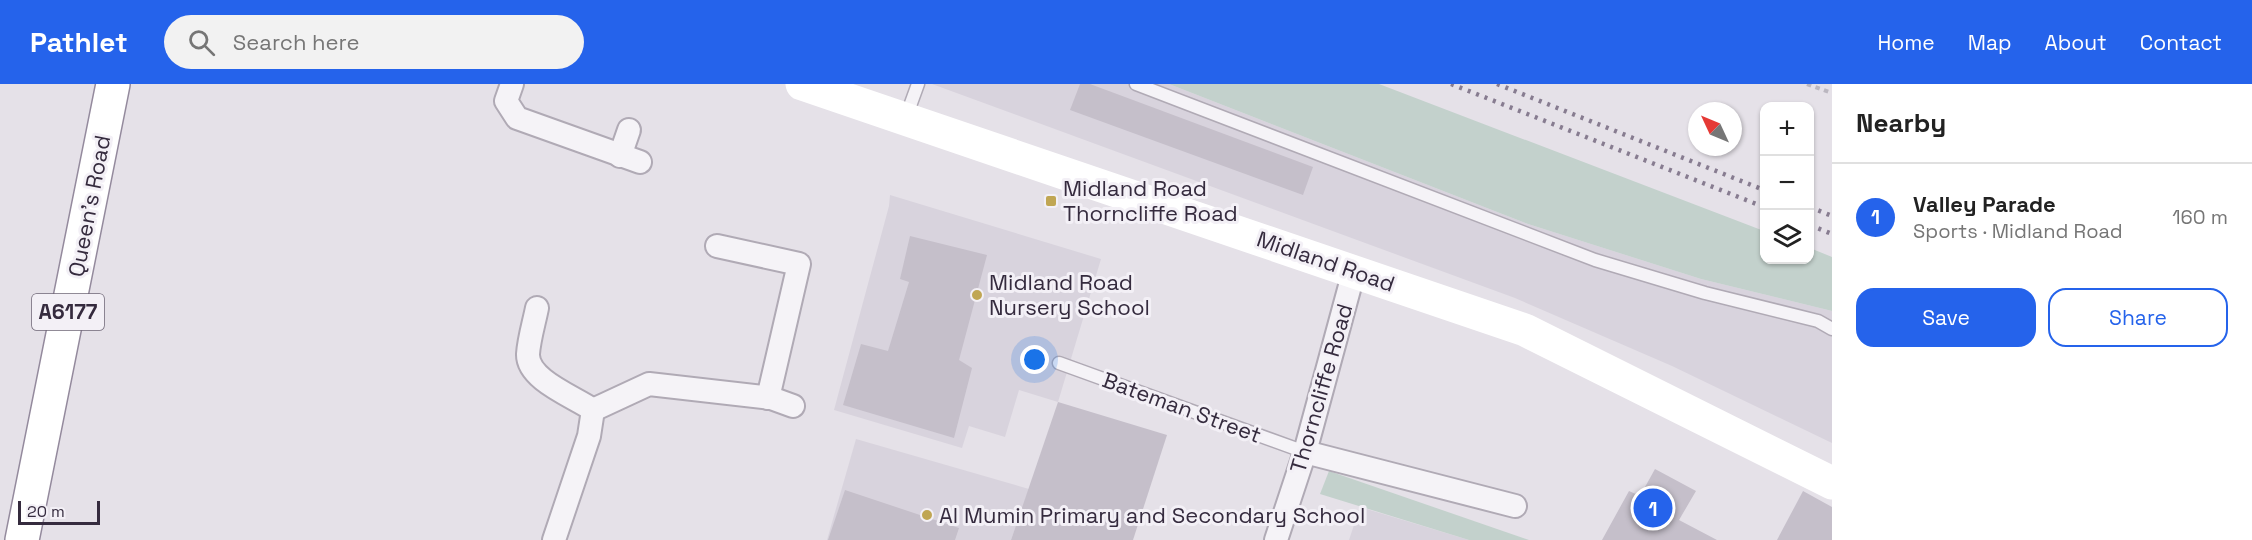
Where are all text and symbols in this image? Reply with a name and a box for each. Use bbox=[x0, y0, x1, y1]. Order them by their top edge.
search box bbox=[164, 15, 584, 69]
text: Pathlet bbox=[30, 24, 128, 60]
icon: search bbox=[185, 26, 218, 59]
text: Search here bbox=[233, 28, 360, 56]
text: Home bbox=[1877, 29, 1935, 56]
text: Map bbox=[1968, 29, 2012, 56]
text: About bbox=[2045, 29, 2107, 56]
text: Contact bbox=[2140, 29, 2222, 56]
north arrow bbox=[1688, 102, 1742, 156]
map controls bbox=[1760, 102, 1814, 264]
button: + bbox=[1760, 102, 1814, 156]
text: Nearby bbox=[1856, 106, 1946, 140]
street label: Queen's Road bbox=[62, 133, 116, 279]
button: − bbox=[1760, 156, 1814, 210]
place label: Midland Road Thorncliffe Road bbox=[1063, 174, 1238, 227]
text: Valley Parade bbox=[1913, 190, 2056, 218]
marker: Midland Road Thorncliffe Road bbox=[1044, 194, 1058, 208]
text: 1 bbox=[1871, 204, 1880, 230]
text: 160 m bbox=[2172, 204, 2228, 230]
button: layers bbox=[1760, 210, 1814, 264]
text: Sports · Midland Road bbox=[1913, 218, 2123, 244]
street label: Midland Road bbox=[1253, 224, 1399, 298]
place label: Midland Road Nursery School bbox=[989, 268, 1150, 321]
marker: Midland Road Nursery School bbox=[970, 288, 984, 302]
button: Save bbox=[1856, 288, 2036, 347]
button: Share bbox=[2048, 288, 2228, 347]
road number: A6177 bbox=[32, 294, 104, 330]
street label: Thorncliffe Road bbox=[1283, 300, 1359, 476]
your location bbox=[1020, 345, 1049, 374]
street label: Bateman Street bbox=[1099, 365, 1265, 449]
pin: 1 bbox=[1634, 486, 1672, 530]
scale bar bbox=[18, 498, 100, 526]
text: 20 m bbox=[27, 501, 65, 522]
place label: Al Mumin Primary and Secondary School bbox=[939, 501, 1365, 529]
marker: Al Mumin Primary and Secondary School bbox=[920, 508, 934, 522]

